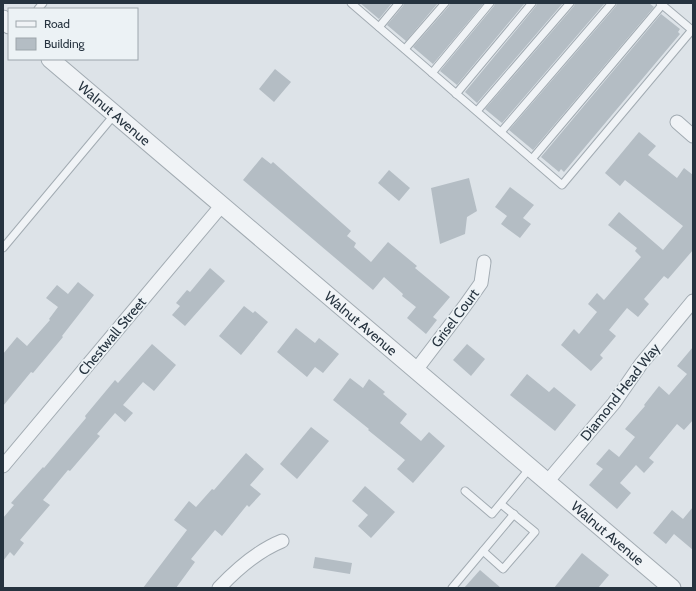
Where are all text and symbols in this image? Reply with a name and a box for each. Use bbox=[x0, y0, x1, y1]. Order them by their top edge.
legend bbox=[8, 8, 138, 60]
text: Road bbox=[44, 16, 70, 31]
text: Building bbox=[44, 36, 86, 51]
street label: Walnut Avenue bbox=[74, 77, 154, 149]
street label: Grisel Court bbox=[427, 285, 483, 351]
street label: Walnut Avenue bbox=[321, 287, 401, 359]
street label: Chestwall Street bbox=[74, 293, 150, 379]
street label: Diamond Head Way bbox=[576, 339, 664, 445]
street label: Walnut Avenue bbox=[567, 497, 648, 569]

